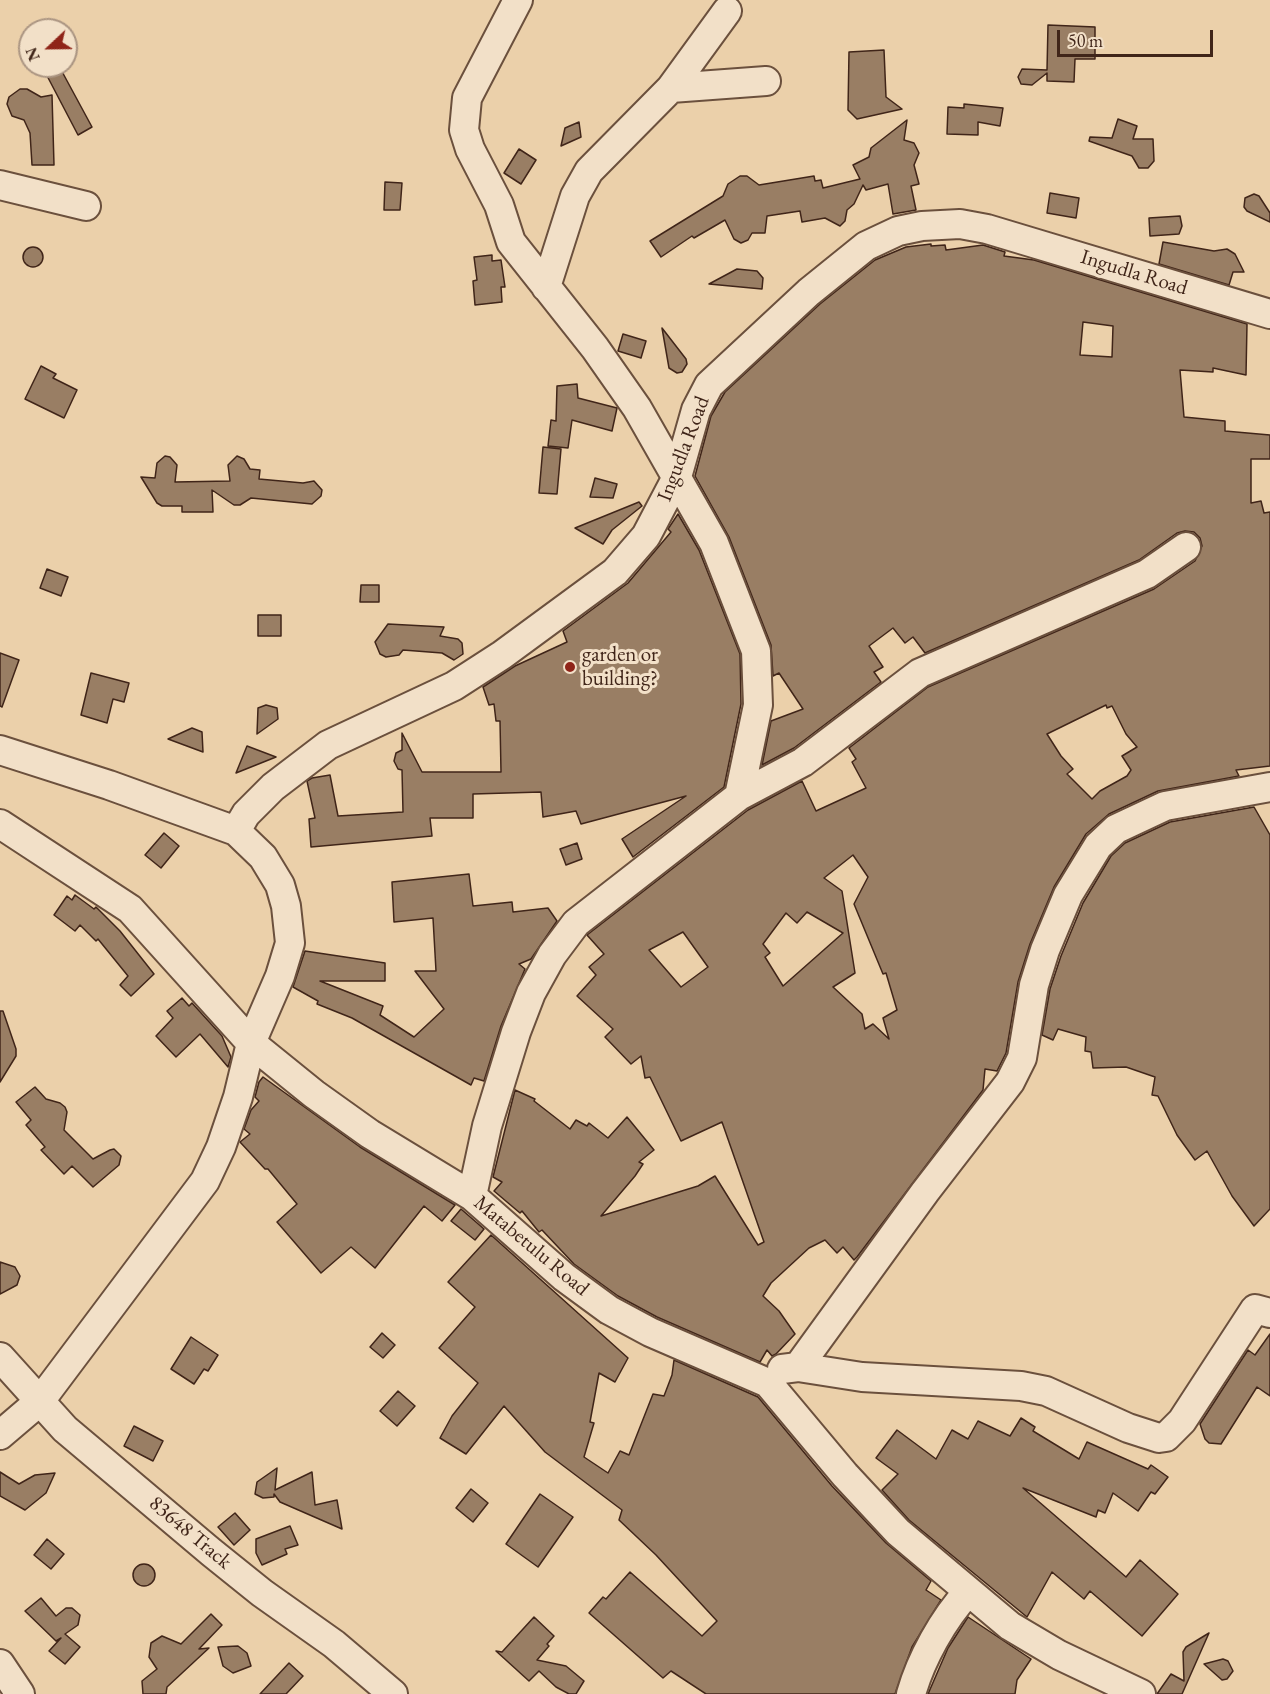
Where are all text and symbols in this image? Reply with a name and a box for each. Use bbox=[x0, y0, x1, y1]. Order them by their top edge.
north arrow bbox=[18, 18, 78, 78]
scale bar bbox=[1060, 18, 1216, 56]
text: 50 m bbox=[1068, 29, 1103, 52]
text: N bbox=[21, 44, 45, 64]
street label: Ingudla Road bbox=[1077, 245, 1191, 301]
street label: Ingudla Road bbox=[652, 393, 716, 505]
place label: garden or building? bbox=[582, 642, 658, 692]
marker: garden or building? bbox=[563, 660, 577, 674]
street label: Matabetulu Road bbox=[468, 1190, 594, 1302]
street label: 83648 Track bbox=[143, 1491, 237, 1575]

